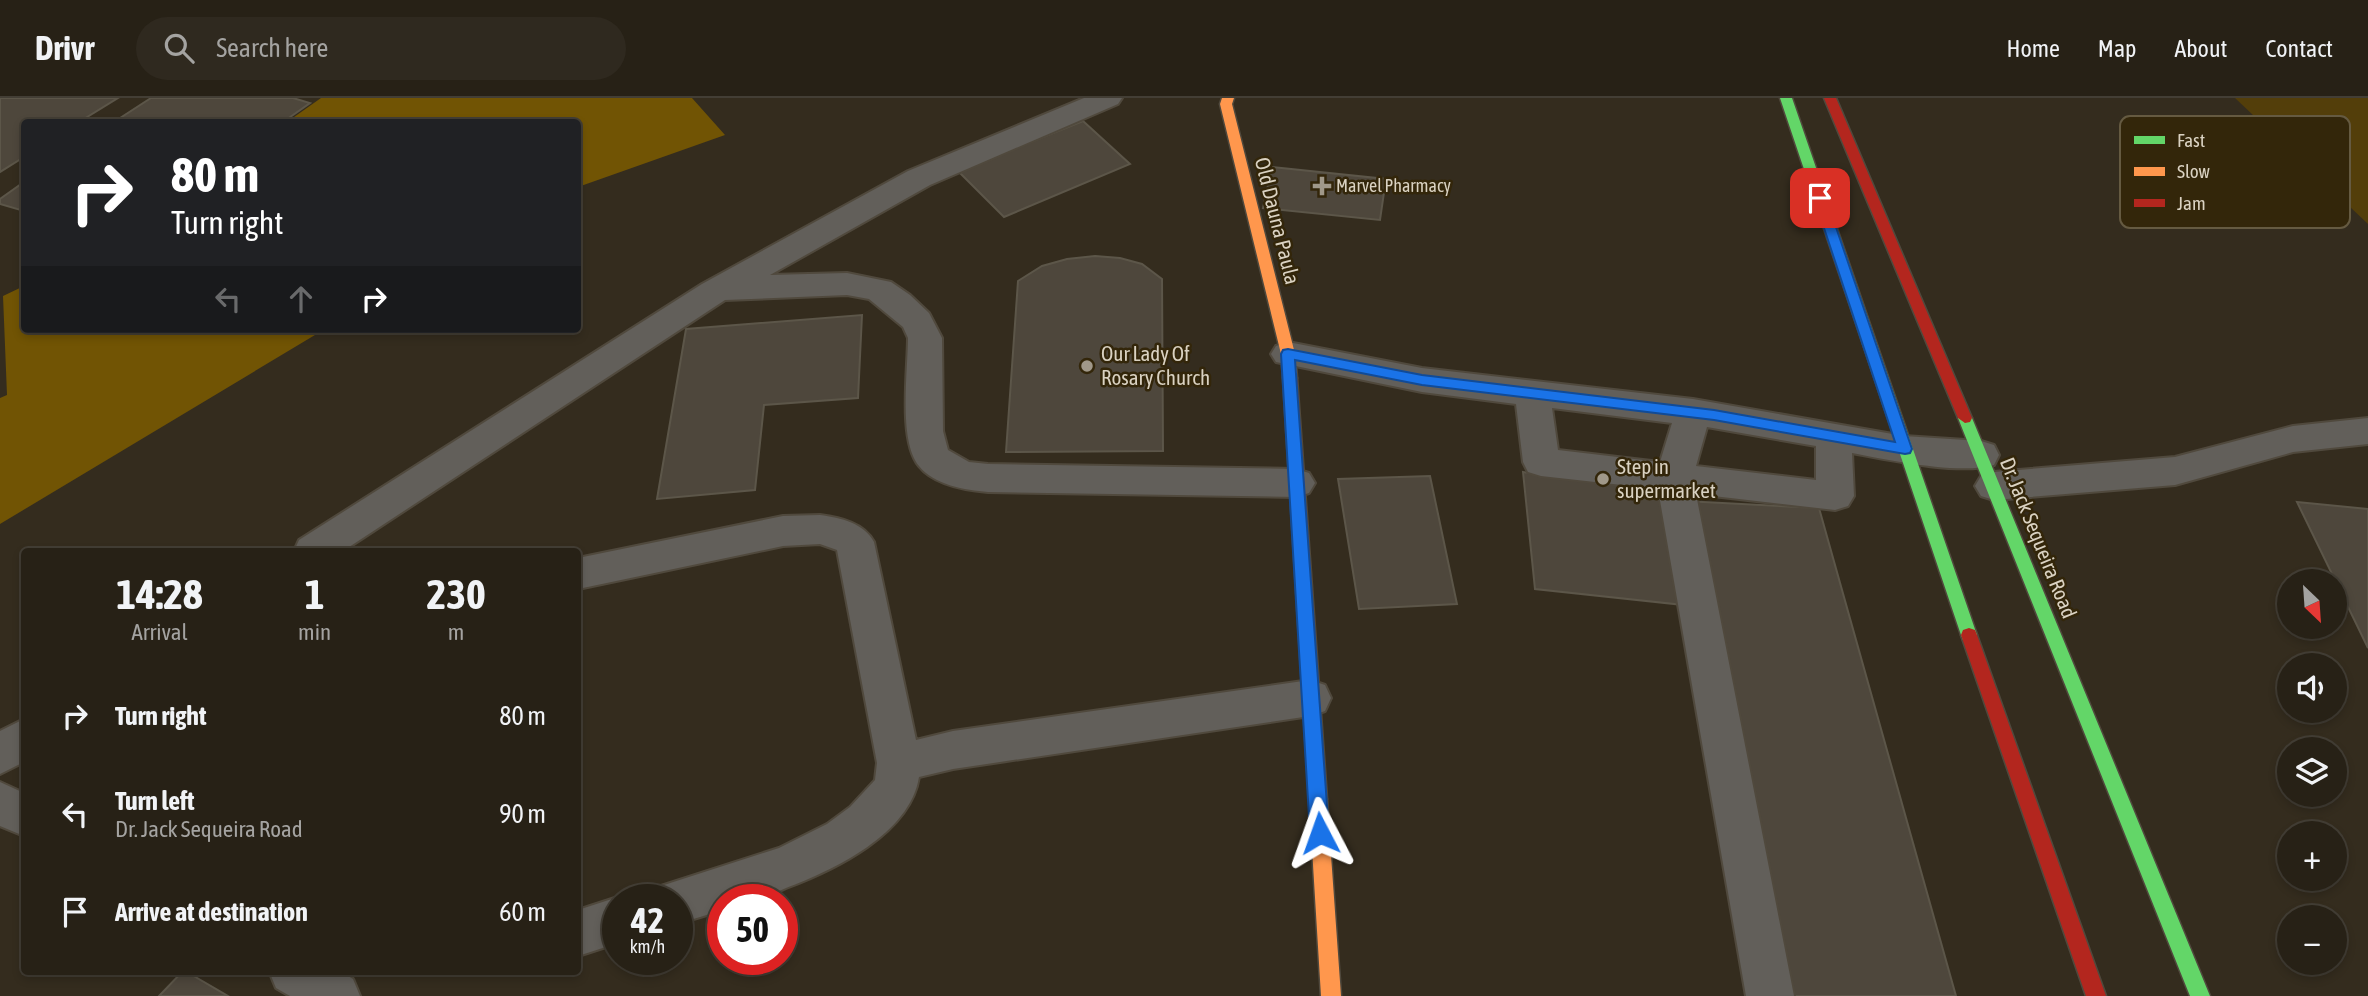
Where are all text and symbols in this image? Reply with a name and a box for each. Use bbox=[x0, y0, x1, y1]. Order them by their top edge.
search box bbox=[136, 17, 626, 80]
text: Drivr bbox=[35, 29, 94, 67]
icon: search bbox=[160, 29, 198, 67]
text: Search here bbox=[216, 33, 328, 63]
text: Home bbox=[2006, 35, 2060, 62]
text: Map bbox=[2098, 35, 2136, 62]
text: About bbox=[2174, 35, 2227, 62]
text: Contact bbox=[2265, 35, 2333, 62]
legend bbox=[2120, 116, 2350, 228]
text: Fast bbox=[2177, 129, 2205, 151]
text: 80 m bbox=[171, 146, 259, 202]
icon: right bbox=[56, 147, 147, 238]
street label: Old Dauna Paula bbox=[1251, 155, 1305, 287]
text: Slow bbox=[2177, 160, 2211, 182]
pin bbox=[1790, 168, 1850, 228]
place label: Marvel Pharmacy bbox=[1336, 175, 1451, 196]
marker: Marvel Pharmacy bbox=[1314, 178, 1330, 194]
icon: arrive bbox=[1801, 179, 1839, 217]
text: Jam bbox=[2177, 192, 2206, 214]
text: Turn right bbox=[171, 204, 284, 241]
icon: left bbox=[209, 280, 247, 318]
icon: ahead bbox=[282, 280, 320, 318]
icon: right bbox=[355, 280, 393, 318]
place label: Our Lady Of Rosary Church bbox=[1101, 341, 1210, 389]
marker: Our Lady Of Rosary Church bbox=[1079, 358, 1095, 374]
place label: Step in supermarket bbox=[1617, 454, 1716, 502]
street label: Dr. Jack Sequeira Road bbox=[1996, 454, 2082, 622]
marker: Step in supermarket bbox=[1595, 471, 1611, 487]
north arrow bbox=[2277, 569, 2347, 639]
map controls bbox=[2277, 569, 2347, 975]
text: 14:28 bbox=[116, 570, 203, 618]
text: 1 bbox=[305, 570, 324, 618]
text: 230 bbox=[426, 570, 486, 618]
text: Arrival bbox=[131, 619, 188, 645]
text: min bbox=[298, 619, 331, 645]
text: m bbox=[448, 619, 464, 645]
button: sound bbox=[2277, 653, 2347, 723]
icon: right bbox=[56, 697, 94, 735]
text: Turn right bbox=[115, 701, 206, 731]
text: 80 m bbox=[499, 701, 546, 731]
button: layers bbox=[2277, 737, 2347, 807]
text: Turn left bbox=[115, 786, 195, 816]
icon: left bbox=[56, 795, 94, 833]
position arrow bbox=[1283, 796, 1357, 870]
text: 90 m bbox=[499, 799, 546, 829]
text: Dr. Jack Sequeira Road bbox=[115, 816, 303, 842]
button: + bbox=[2277, 821, 2347, 891]
speed limit sign: 50 bbox=[707, 884, 798, 975]
icon: arrive bbox=[56, 893, 94, 931]
text: Arrive at destination bbox=[115, 897, 308, 927]
text: 60 m bbox=[499, 897, 546, 927]
text: 42 bbox=[631, 900, 664, 940]
button: − bbox=[2277, 905, 2347, 975]
text: km/h bbox=[630, 936, 665, 957]

